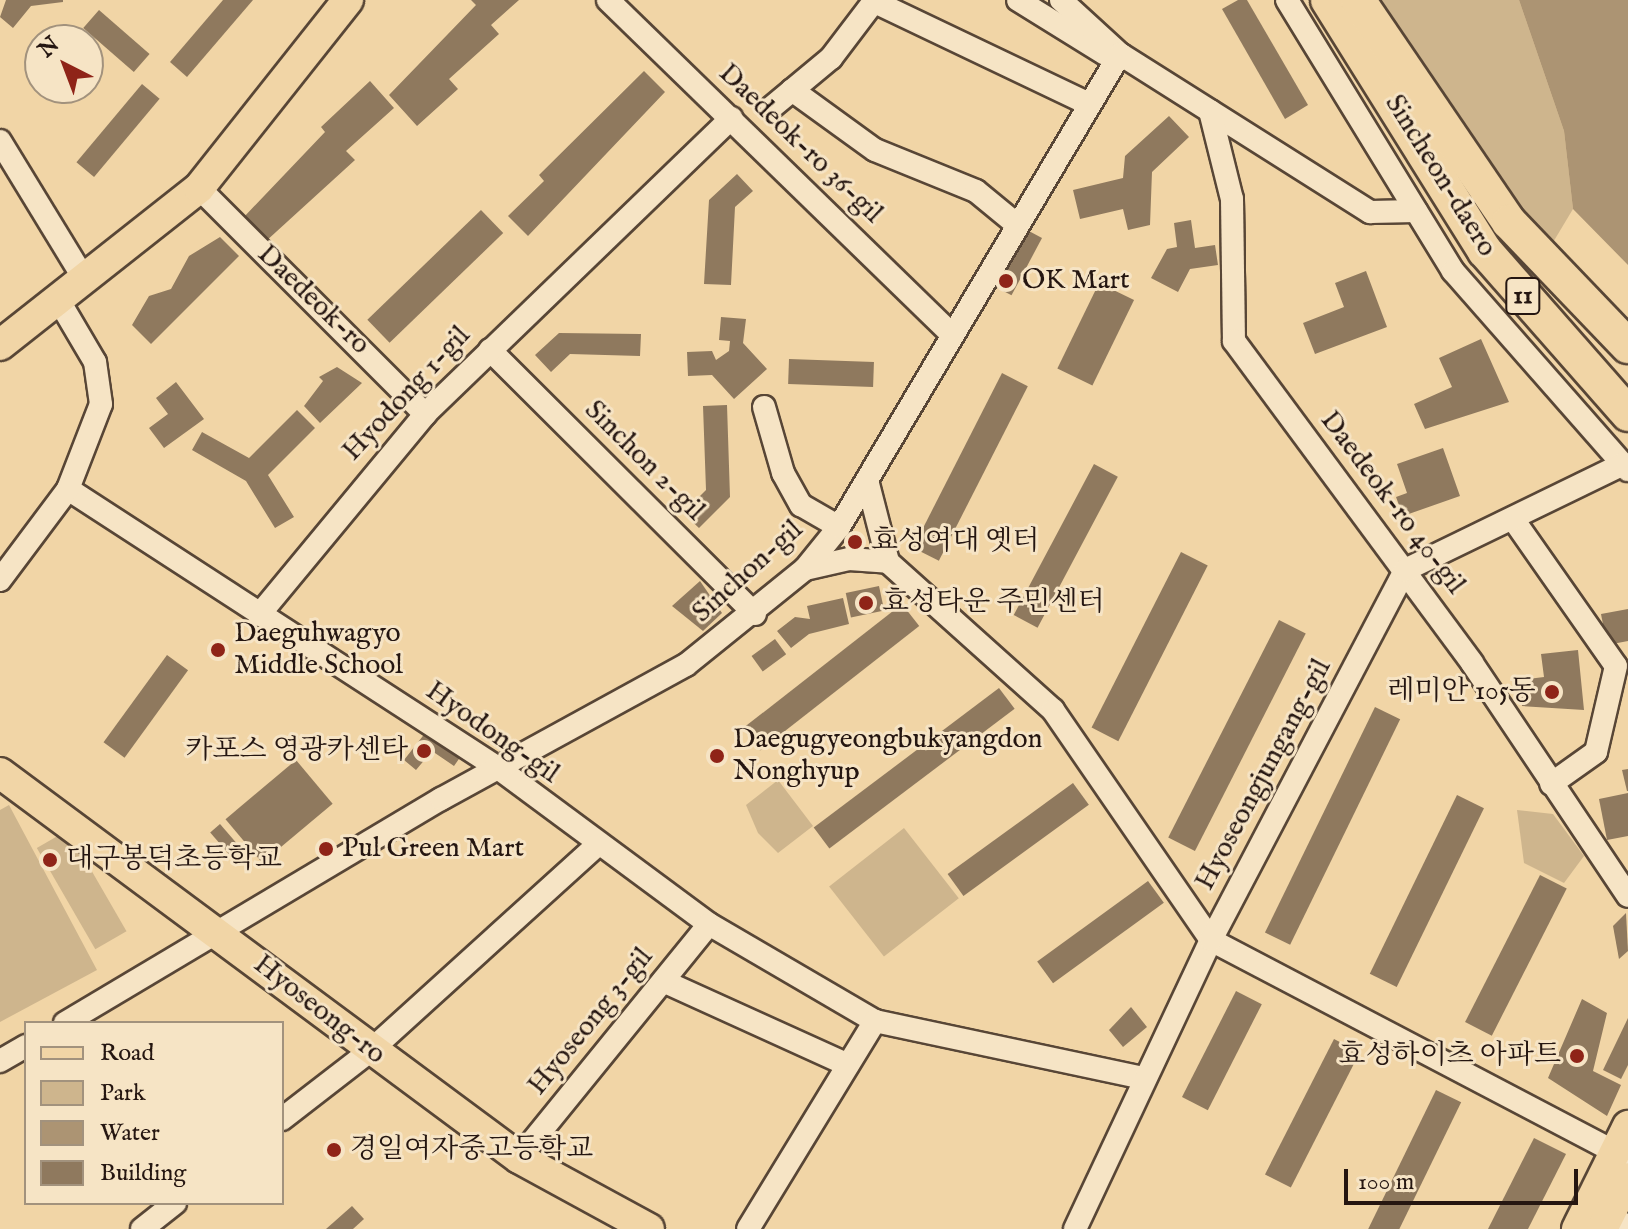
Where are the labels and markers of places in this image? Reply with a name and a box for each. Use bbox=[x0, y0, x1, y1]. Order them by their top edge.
place label: OK Mart bbox=[1022, 264, 1130, 298]
marker: OK Mart bbox=[997, 272, 1015, 290]
place label: 효성여대 옛터 bbox=[871, 525, 1039, 559]
marker: 효성여대 옛터 bbox=[846, 533, 864, 551]
place label: 효성타운 주민센터 bbox=[882, 586, 1104, 620]
marker: 효성타운 주민센터 bbox=[857, 594, 875, 612]
place label: Daeguhwagyo Middle School bbox=[234, 617, 403, 683]
marker: Daeguhwagyo Middle School bbox=[209, 641, 227, 659]
place label: 레미안 105동 bbox=[1388, 675, 1536, 709]
marker: 레미안 105동 bbox=[1543, 683, 1561, 701]
place label: Daegugyeongbukyangdon Nonghyup bbox=[733, 723, 1042, 789]
place label: 카포스 영광카센타 bbox=[186, 734, 408, 768]
marker: 카포스 영광카센타 bbox=[415, 742, 433, 760]
marker: Daegugyeongbukyangdon Nonghyup bbox=[708, 747, 726, 765]
place label: Pul Green Mart bbox=[342, 832, 524, 866]
marker: Pul Green Mart bbox=[317, 840, 335, 858]
place label: 대구봉덕초등학교 bbox=[66, 843, 282, 877]
marker: 대구봉덕초등학교 bbox=[41, 851, 59, 869]
place label: 효성하이츠 아파트 bbox=[1339, 1039, 1561, 1073]
marker: 효성하이츠 아파트 bbox=[1568, 1047, 1586, 1065]
place label: 경일여자중고등학교 bbox=[350, 1133, 593, 1167]
marker: 경일여자중고등학교 bbox=[325, 1141, 343, 1159]

